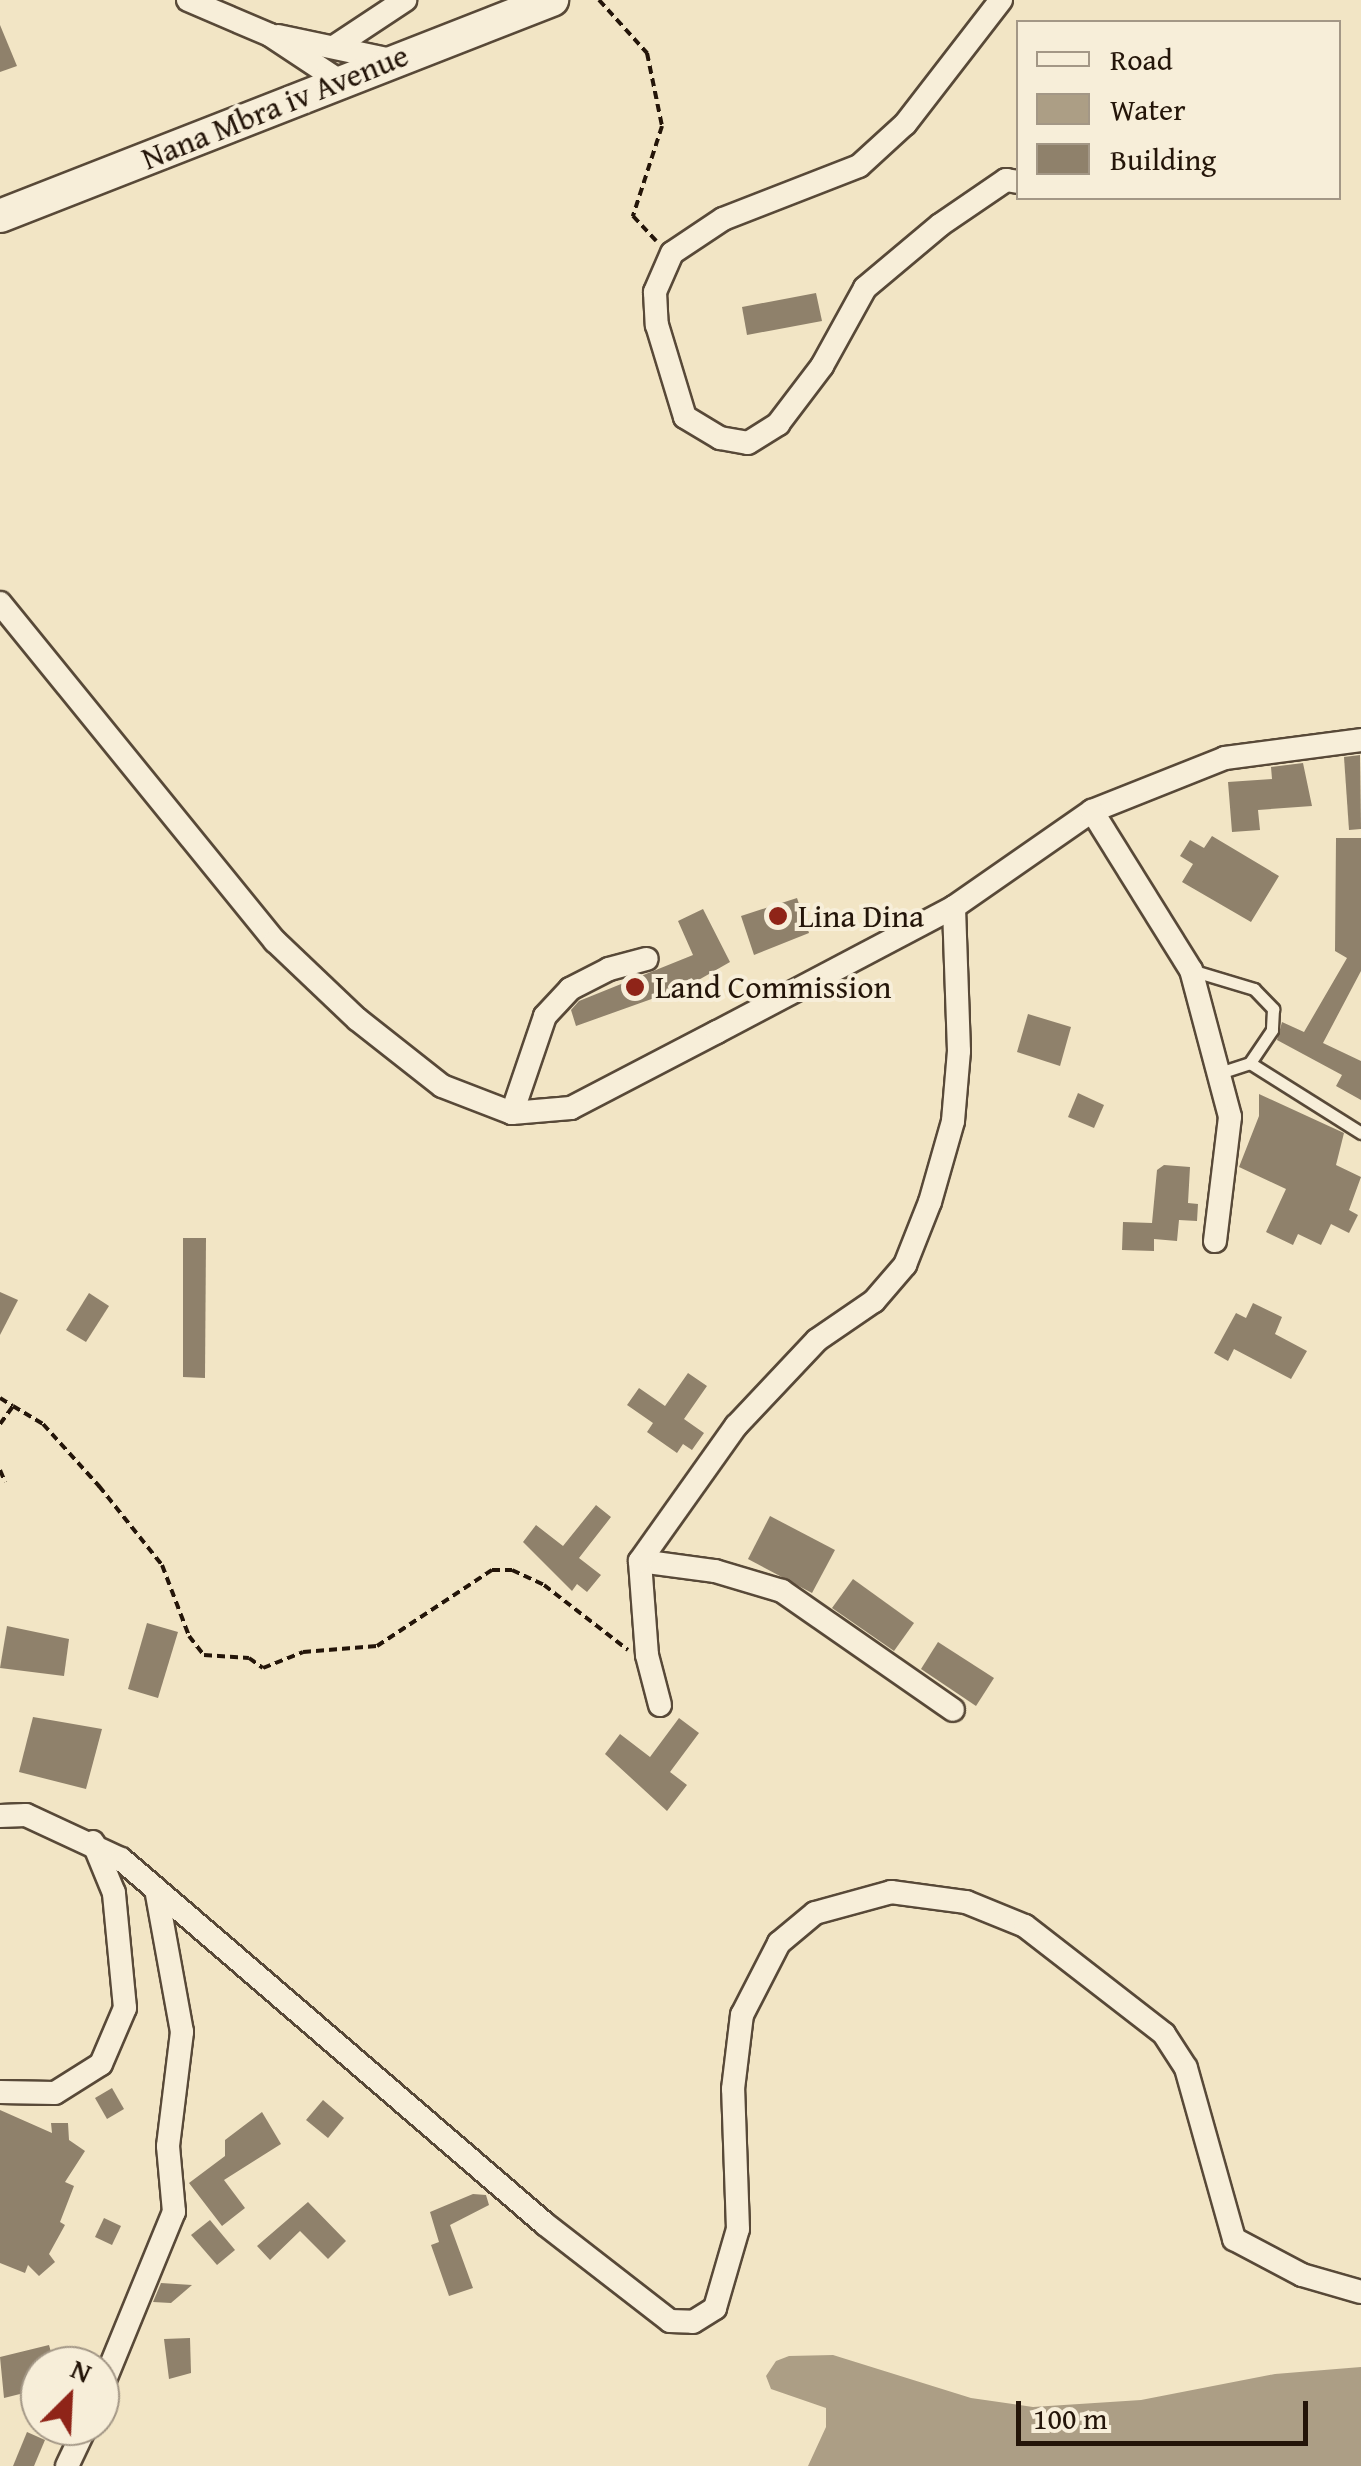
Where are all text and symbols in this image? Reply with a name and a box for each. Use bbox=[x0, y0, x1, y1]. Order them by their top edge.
legend bbox=[1016, 20, 1341, 200]
street label: Nana Mbra ⅳ Avenue bbox=[136, 36, 414, 178]
text: Road bbox=[1110, 37, 1173, 81]
text: Water bbox=[1110, 87, 1186, 131]
text: Building bbox=[1110, 137, 1216, 181]
place label: Lina Dina bbox=[798, 897, 924, 935]
marker: Lina Dina bbox=[767, 905, 789, 927]
place label: Land Commission bbox=[655, 968, 891, 1006]
marker: Land Commission bbox=[624, 976, 646, 998]
north arrow bbox=[20, 2346, 120, 2446]
text: N bbox=[65, 2347, 98, 2392]
scale bar bbox=[1021, 2381, 1314, 2443]
text: 100 m bbox=[1033, 2396, 1107, 2440]

